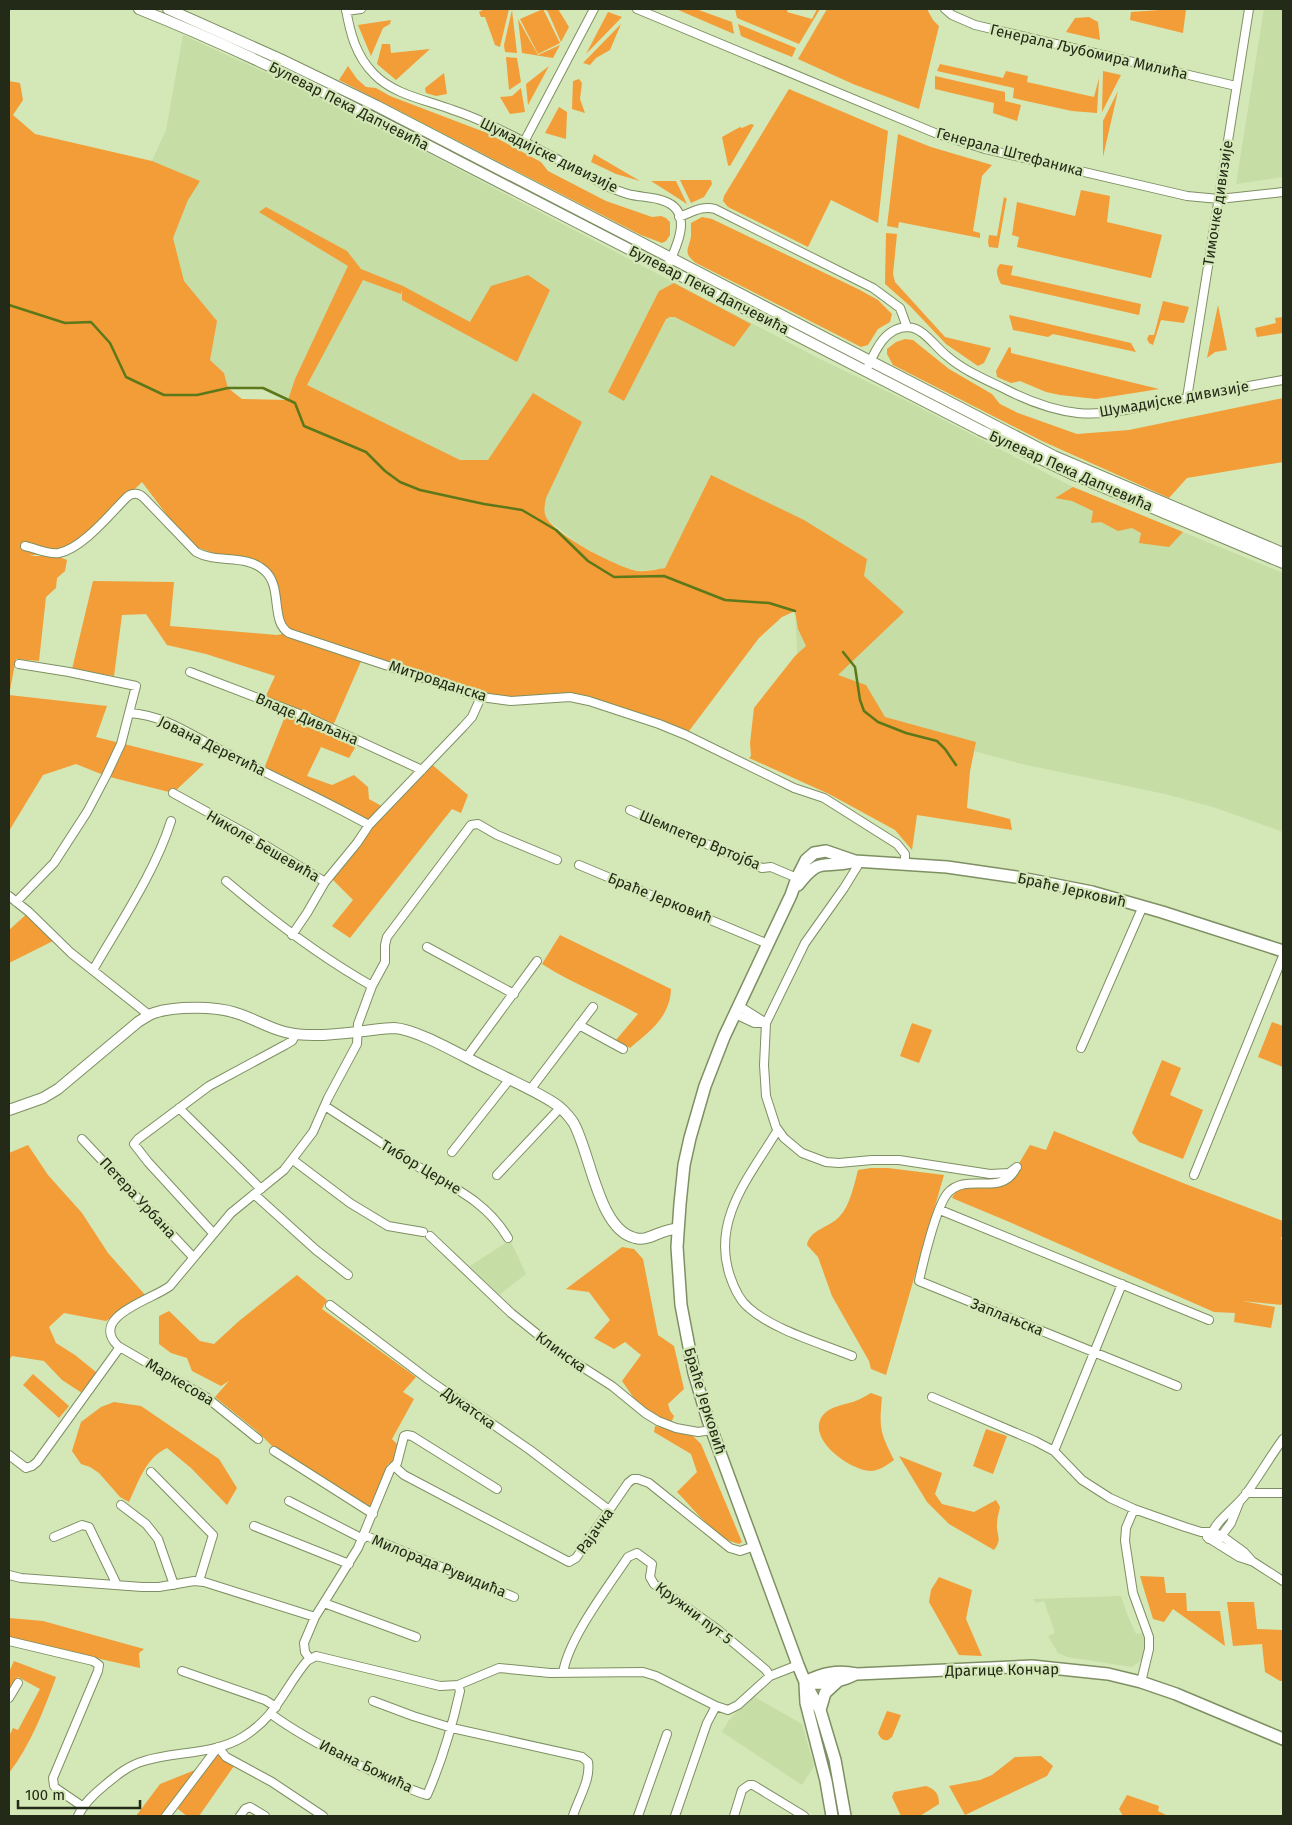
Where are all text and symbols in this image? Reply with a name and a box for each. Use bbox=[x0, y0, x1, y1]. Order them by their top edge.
street label: Генерала Љубомира Милића bbox=[988, 20, 1190, 84]
street label: Булевар Пека Дапчевића bbox=[266, 58, 432, 154]
street label: Шумадијске дивизије bbox=[477, 114, 621, 196]
street label: Генерала Штефаника bbox=[935, 124, 1085, 180]
street label: Тимочке дивизије bbox=[1199, 139, 1237, 267]
street label: Булевар Пека Дапчевића bbox=[626, 242, 792, 338]
street label: Шумадијске дивизије bbox=[1098, 377, 1250, 421]
street label: Булевар Пека Дапчевића bbox=[986, 427, 1156, 515]
street label: Митровданска bbox=[387, 657, 489, 705]
street label: Владе Дивљана bbox=[253, 689, 361, 749]
street label: Јована Деретића bbox=[155, 712, 269, 780]
street label: Николе Бешевића bbox=[203, 806, 323, 886]
street label: Шемпетер Вртојба bbox=[637, 806, 763, 874]
street label: Браће Јерковић bbox=[605, 869, 715, 927]
street label: Браће Јерковић bbox=[1016, 869, 1128, 911]
street label: Тибор Церне bbox=[377, 1136, 465, 1198]
street label: Петера Урбана bbox=[96, 1154, 180, 1242]
street label: Заплањска bbox=[968, 1294, 1046, 1340]
street label: Клинска bbox=[532, 1328, 590, 1376]
street label: Браће Јерковић bbox=[680, 1345, 730, 1457]
street label: Маркесова bbox=[143, 1355, 217, 1409]
street label: Дукатска bbox=[438, 1383, 499, 1433]
street label: Рајачка bbox=[573, 1504, 617, 1558]
street label: Милорада Рувидића bbox=[369, 1531, 509, 1601]
street label: Кружни пут 5 bbox=[652, 1578, 736, 1648]
street label: Драгице Кончар bbox=[944, 1660, 1059, 1680]
street label: Ивана Божића bbox=[316, 1736, 416, 1796]
scale bar bbox=[18, 1778, 140, 1810]
text: 100 m bbox=[25, 1786, 65, 1804]

